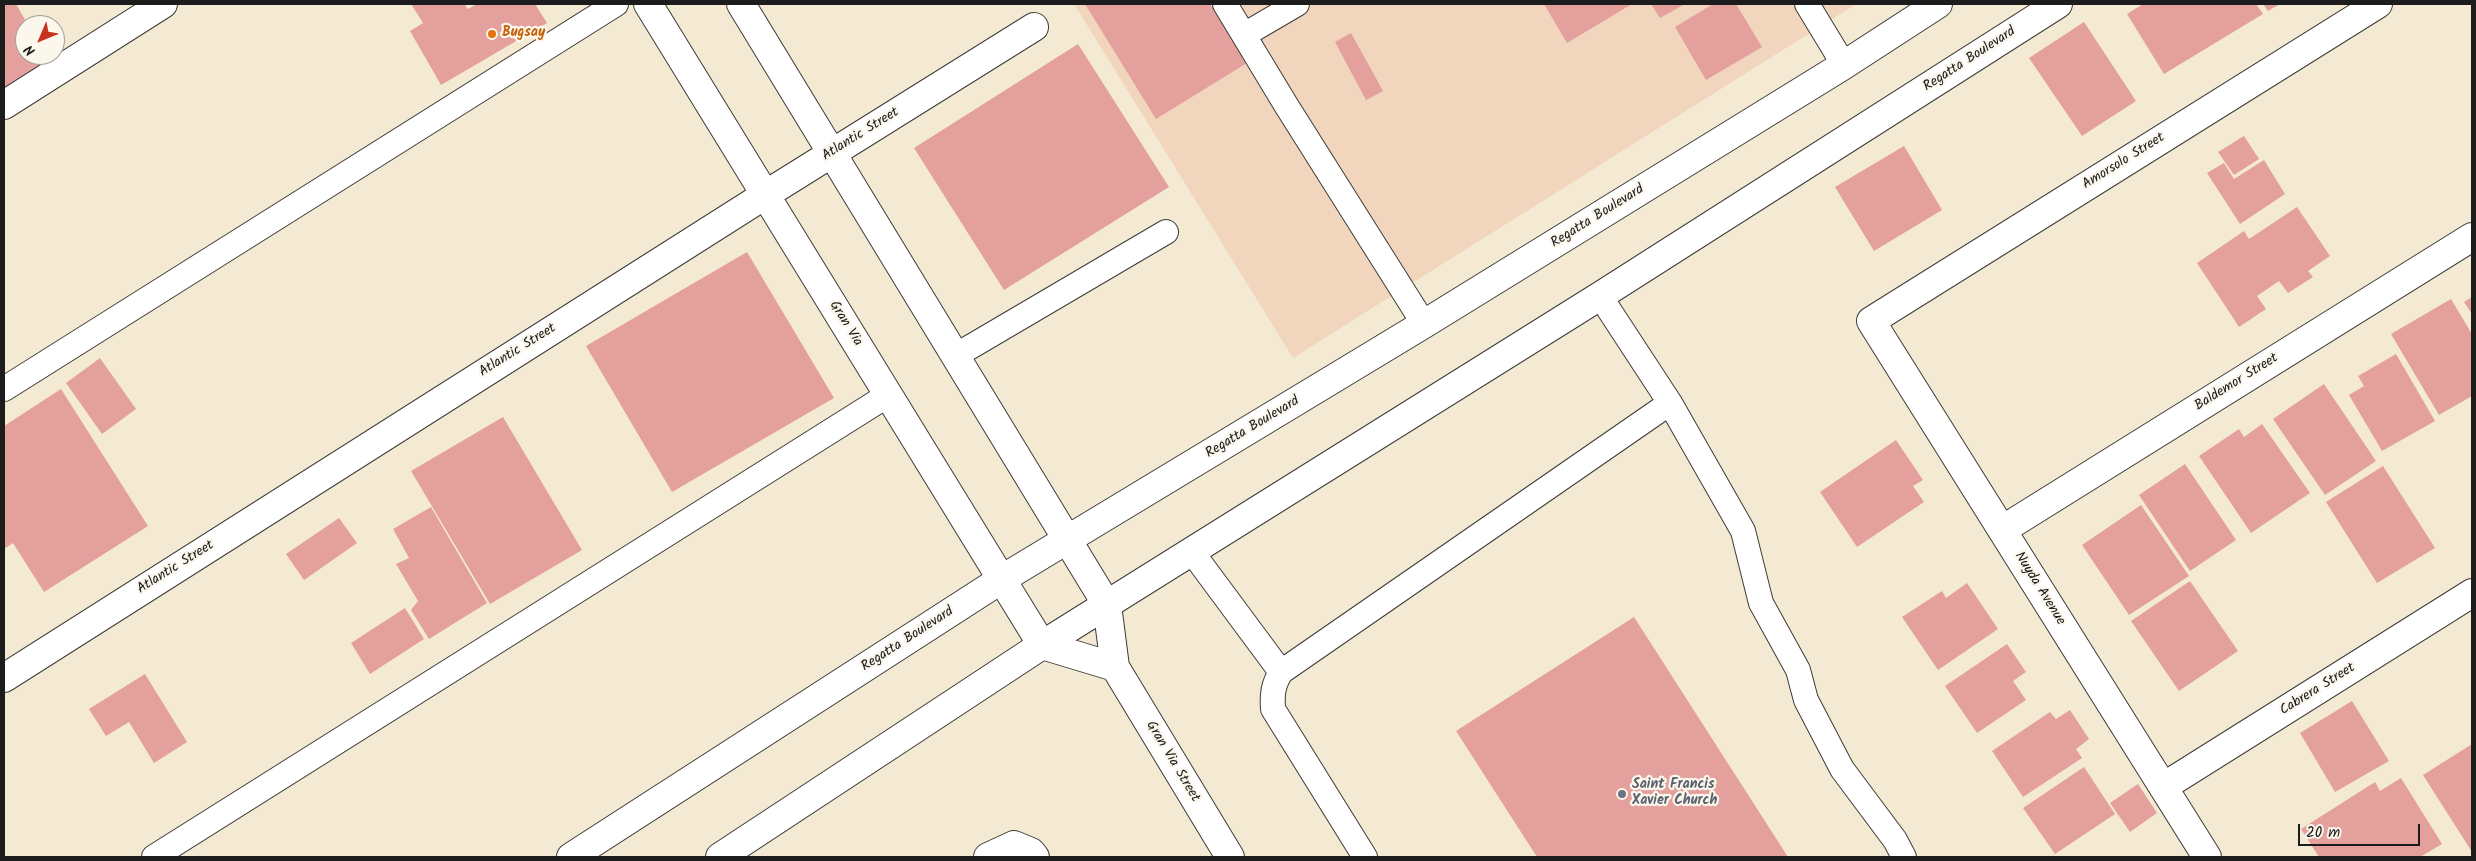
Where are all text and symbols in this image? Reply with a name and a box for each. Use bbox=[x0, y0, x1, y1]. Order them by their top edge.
north arrow bbox=[15, 15, 65, 65]
street label: Regatta Boulevard bbox=[1921, 24, 2019, 96]
place label: Bugsay bbox=[502, 26, 545, 42]
marker: Bugsay bbox=[486, 28, 498, 40]
text: N bbox=[19, 39, 41, 61]
street label: Atlantic Street bbox=[819, 105, 903, 165]
street label: Amorsolo Street bbox=[2080, 130, 2168, 194]
street label: Regatta Boulevard bbox=[1548, 182, 1648, 252]
street label: Gran Via bbox=[825, 298, 865, 350]
street label: Atlantic Street bbox=[476, 321, 560, 381]
street label: Baldemor Street bbox=[2192, 351, 2282, 415]
street label: Regatta Boulevard bbox=[1203, 393, 1303, 463]
street label: Atlantic Street bbox=[134, 538, 218, 598]
street label: Nuyda Avenue bbox=[2010, 549, 2068, 629]
street label: Regatta Boulevard bbox=[859, 604, 957, 676]
street label: Cabrera Street bbox=[2277, 660, 2359, 720]
street label: Gran Via Street bbox=[1141, 719, 1203, 805]
place label: Saint Francis Xavier Church bbox=[1632, 778, 1717, 810]
marker: Saint Francis Xavier Church bbox=[1616, 788, 1628, 800]
scale bar bbox=[2301, 814, 2424, 846]
text: 20 m bbox=[2306, 821, 2340, 845]

